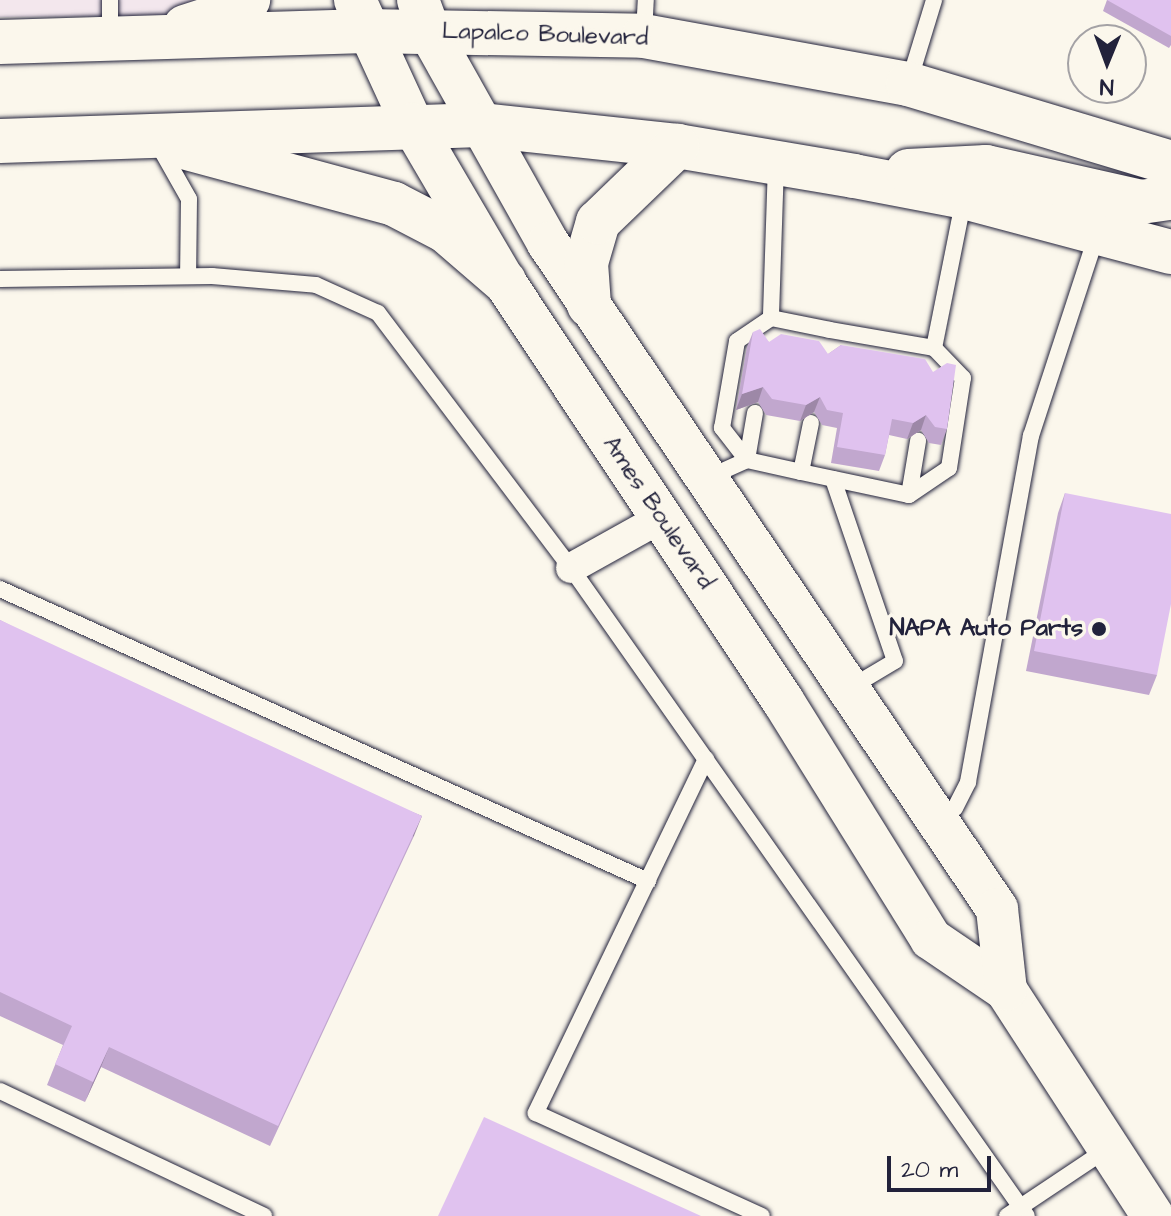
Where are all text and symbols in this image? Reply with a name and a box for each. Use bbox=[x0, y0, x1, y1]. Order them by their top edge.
street label: Lapalco Boulevard bbox=[441, 17, 649, 53]
north arrow bbox=[1067, 24, 1147, 104]
text: N bbox=[1099, 71, 1114, 102]
street label: Ames Boulevard bbox=[596, 431, 720, 595]
place label: NAPA Auto Parts bbox=[889, 615, 1083, 643]
marker: NAPA Auto Parts bbox=[1090, 620, 1108, 638]
scale bar bbox=[891, 1140, 995, 1190]
text: 20 m bbox=[901, 1153, 958, 1187]

